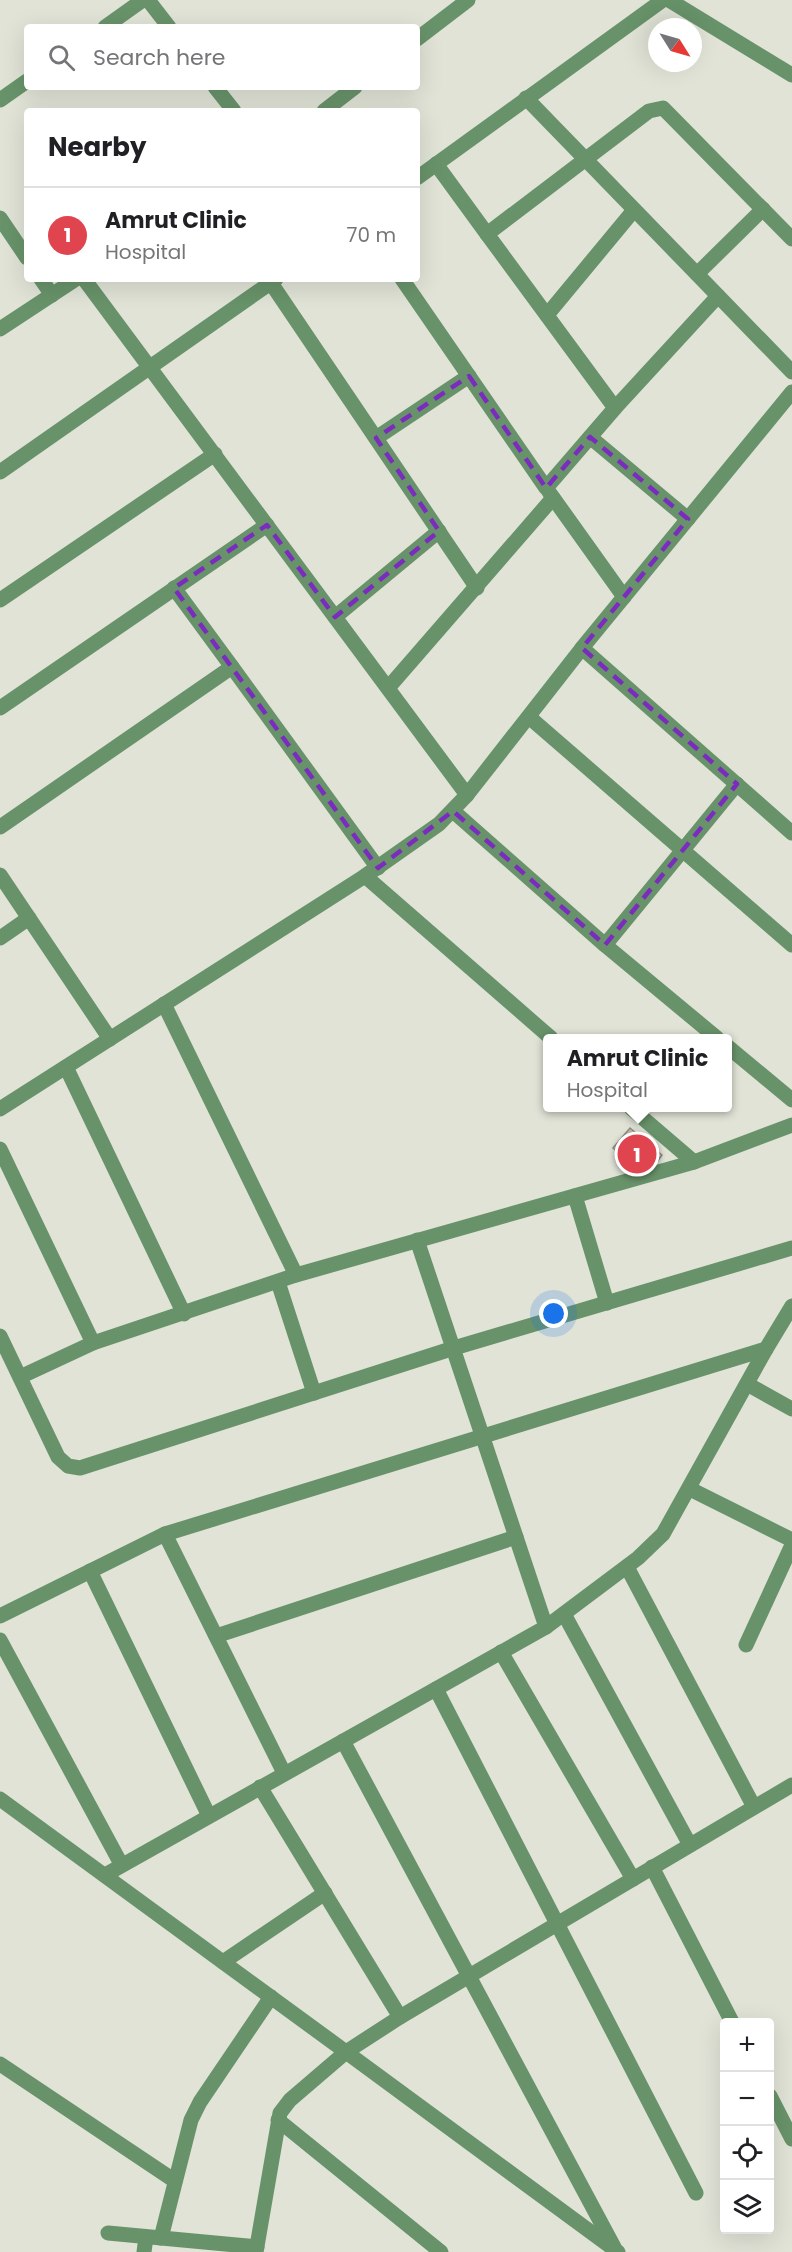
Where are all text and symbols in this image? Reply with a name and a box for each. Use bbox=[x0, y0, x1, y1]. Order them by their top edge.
north arrow bbox=[648, 18, 702, 72]
search box bbox=[24, 24, 420, 90]
icon: search bbox=[45, 41, 78, 74]
text: Search here bbox=[93, 42, 226, 73]
text: Nearby bbox=[48, 129, 146, 165]
text: Amrut Clinic bbox=[105, 205, 247, 236]
text: 1 bbox=[64, 221, 71, 249]
text: 70 m bbox=[347, 221, 396, 249]
text: Hospital bbox=[105, 238, 186, 266]
popup bbox=[543, 1034, 732, 1112]
text: Amrut Clinic bbox=[567, 1043, 708, 1074]
text: Hospital bbox=[567, 1076, 648, 1104]
pin: 1 bbox=[618, 1132, 656, 1176]
your location bbox=[539, 1299, 568, 1328]
map controls bbox=[720, 2018, 774, 2234]
button: + bbox=[720, 2018, 774, 2072]
button: − bbox=[720, 2072, 774, 2126]
button: locate bbox=[720, 2126, 774, 2180]
button: layers bbox=[720, 2180, 774, 2234]

